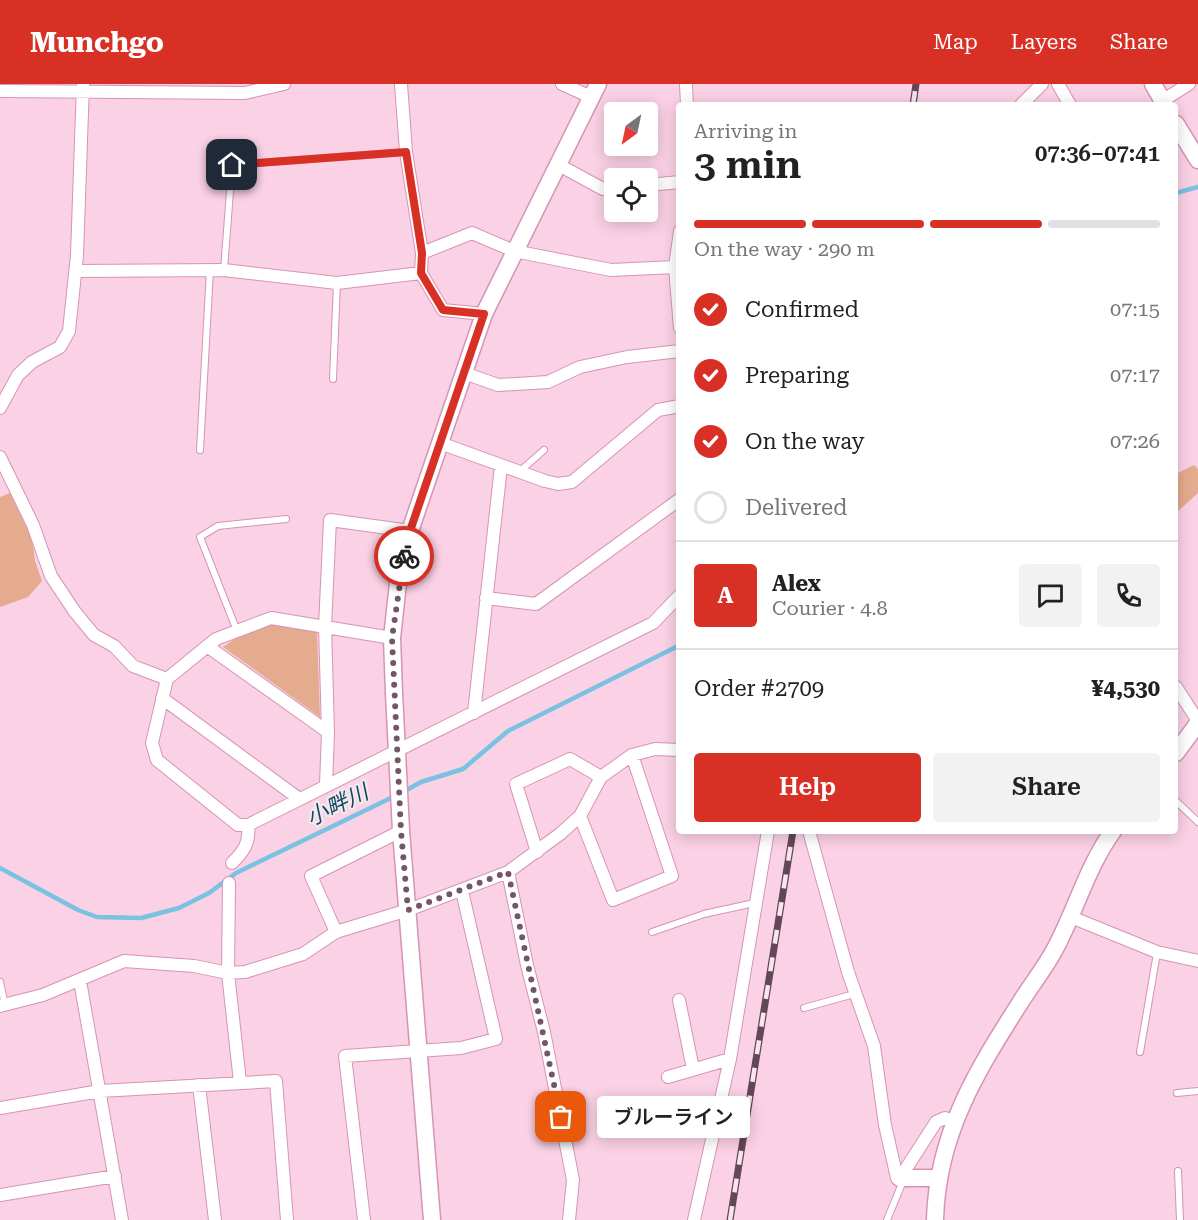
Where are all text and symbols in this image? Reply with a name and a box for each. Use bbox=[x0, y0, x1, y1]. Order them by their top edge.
text: Munchgo bbox=[30, 26, 164, 59]
text: Map bbox=[933, 30, 978, 54]
text: Layers bbox=[1011, 30, 1077, 54]
text: Share bbox=[1110, 30, 1168, 54]
north arrow bbox=[604, 102, 658, 156]
map controls bbox=[604, 102, 658, 222]
text: Arriving in bbox=[694, 119, 797, 143]
pin bbox=[206, 139, 257, 190]
text: 07:36–07:41 bbox=[1035, 141, 1160, 166]
text: 3 min bbox=[694, 142, 801, 188]
icon: home bbox=[215, 148, 248, 181]
button: locate bbox=[604, 168, 658, 222]
text: On the way · 290 m bbox=[694, 237, 875, 261]
icon: check bbox=[694, 293, 727, 326]
text: Confirmed bbox=[745, 297, 859, 322]
text: 07:15 bbox=[1110, 297, 1160, 321]
icon: check bbox=[694, 359, 727, 392]
text: Preparing bbox=[745, 363, 849, 388]
text: 07:17 bbox=[1110, 363, 1160, 387]
icon: check bbox=[694, 425, 727, 458]
text: On the way bbox=[745, 429, 865, 454]
text: 07:26 bbox=[1110, 429, 1160, 453]
text: Delivered bbox=[745, 495, 847, 520]
courier bbox=[374, 526, 434, 586]
icon: bike bbox=[388, 540, 421, 573]
button: chat bbox=[1019, 564, 1082, 627]
button: phone bbox=[1097, 564, 1160, 627]
text: Alex bbox=[772, 571, 821, 596]
text: A bbox=[718, 583, 733, 608]
text: Courier · 4.8 bbox=[772, 596, 888, 620]
text: Order #2709 bbox=[694, 676, 824, 701]
text: ¥4,530 bbox=[1091, 676, 1160, 701]
button: Help bbox=[694, 753, 921, 822]
button: Share bbox=[933, 753, 1160, 822]
water label: 小畔川 bbox=[302, 778, 374, 831]
pin bbox=[535, 1091, 586, 1142]
callout: ブルーライン bbox=[597, 1096, 750, 1138]
icon: bag bbox=[544, 1100, 577, 1133]
text: ブルーライン bbox=[614, 1105, 734, 1129]

